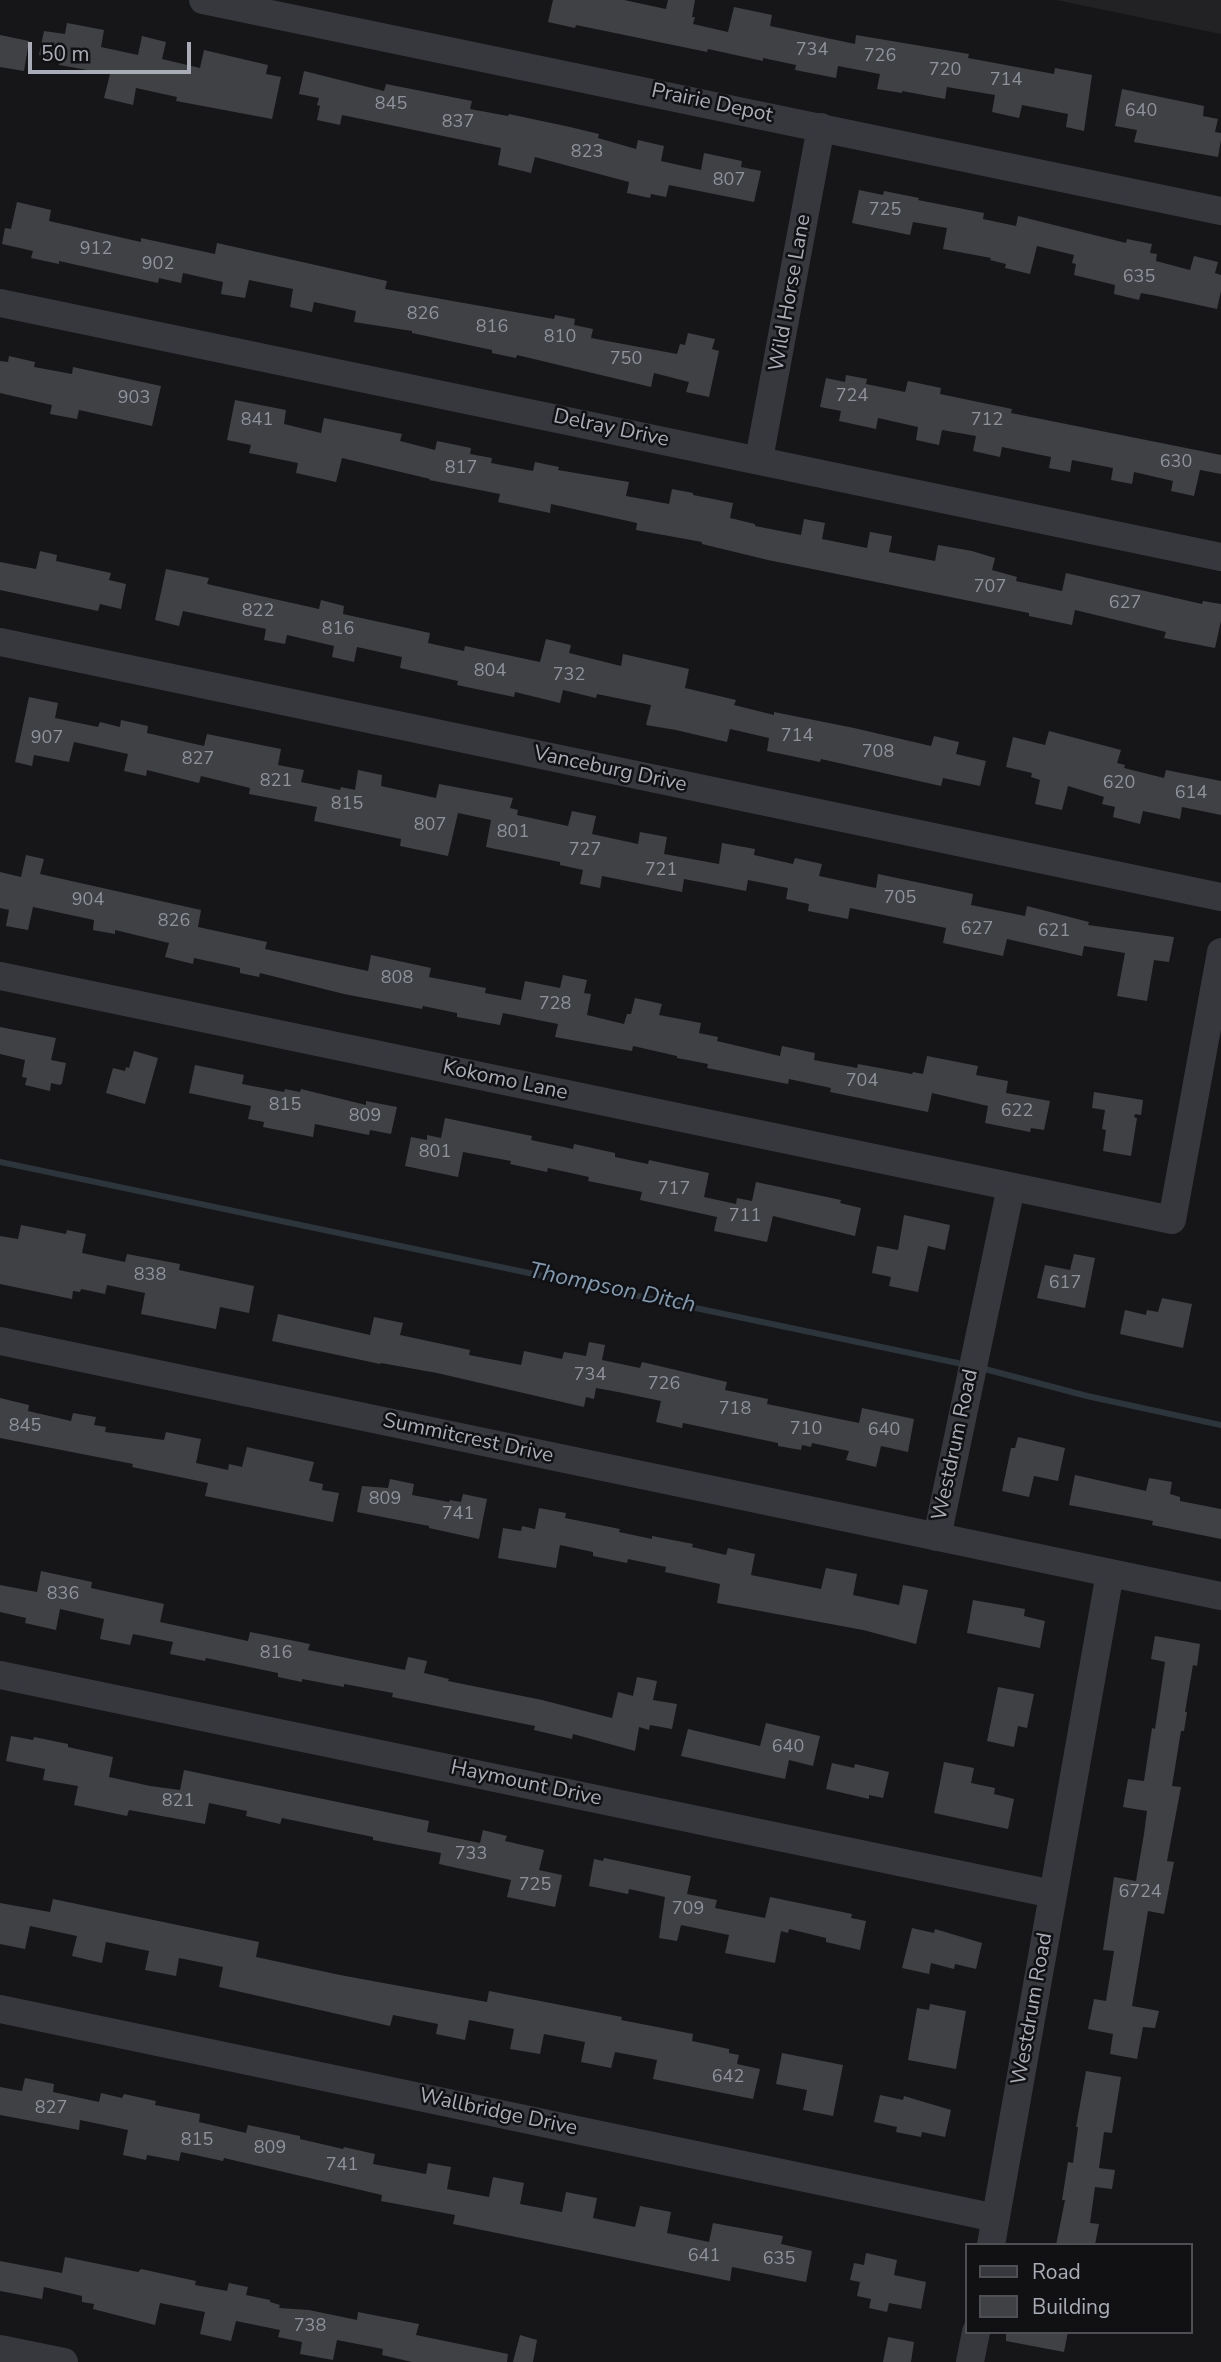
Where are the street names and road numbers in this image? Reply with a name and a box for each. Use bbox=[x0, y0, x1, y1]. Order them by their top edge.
street label: Prairie Depot bbox=[649, 79, 775, 129]
street label: Wild Horse Lane bbox=[765, 212, 817, 374]
street label: Delray Drive bbox=[551, 404, 671, 454]
street label: Vanceburg Drive bbox=[531, 741, 689, 799]
street label: Kokomo Lane bbox=[440, 1055, 570, 1107]
street label: Westdrum Road bbox=[928, 1367, 984, 1523]
street label: Summitcrest Drive bbox=[380, 1409, 556, 1469]
street label: Haymount Drive bbox=[448, 1756, 604, 1812]
street label: Westdrum Road bbox=[1007, 1931, 1059, 2087]
street label: Wallbridge Drive bbox=[417, 2084, 579, 2142]

